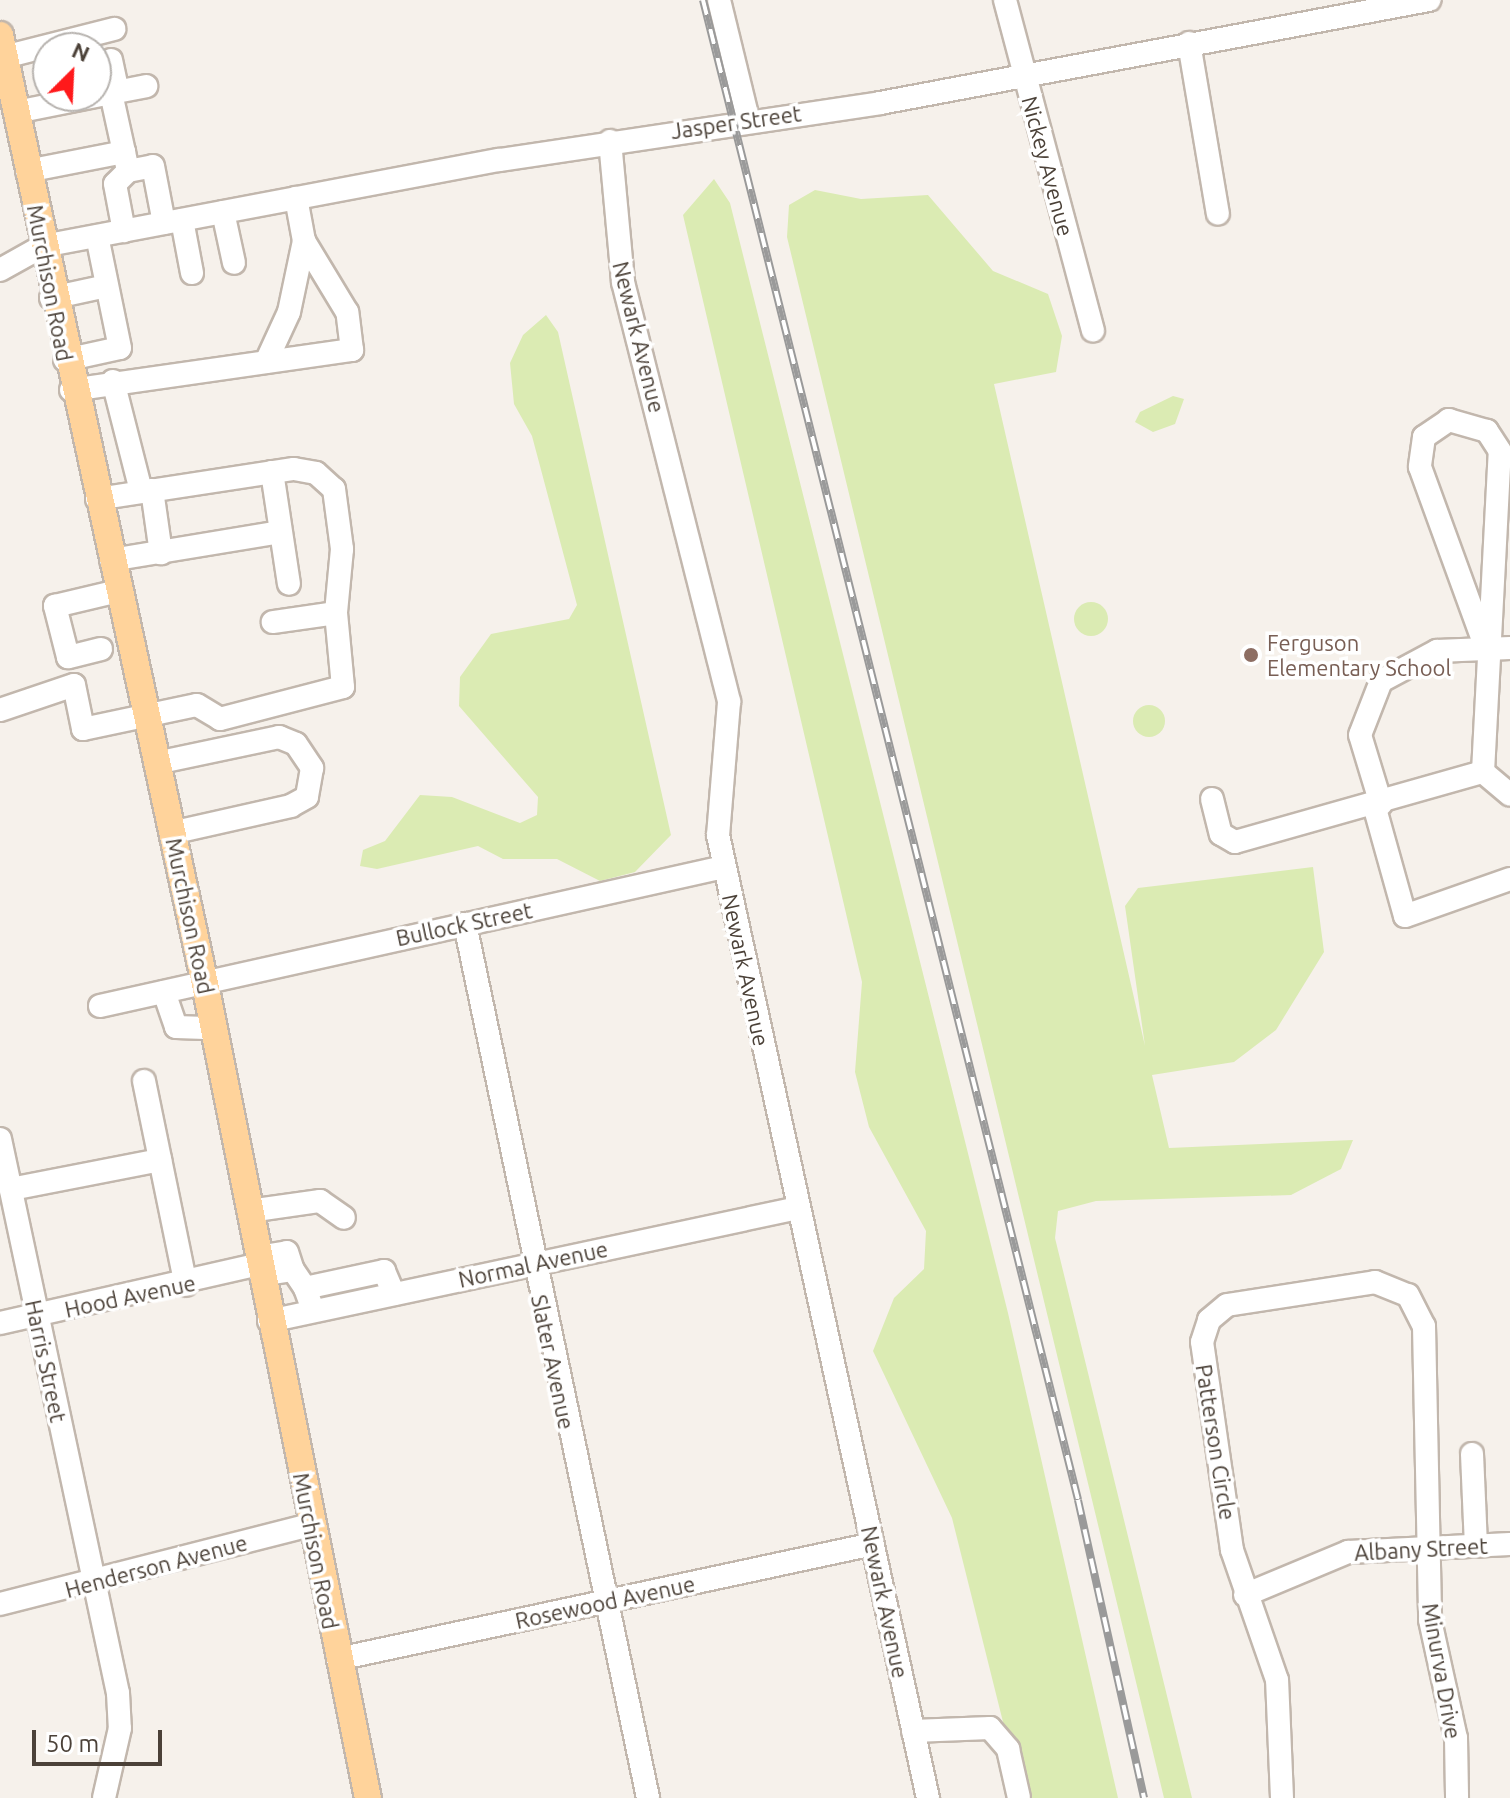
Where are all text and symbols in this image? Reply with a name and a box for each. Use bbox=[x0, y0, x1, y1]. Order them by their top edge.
north arrow bbox=[32, 32, 112, 112]
text: N bbox=[69, 37, 94, 66]
street label: Nickey Avenue bbox=[1017, 93, 1079, 239]
street label: Jasper Street bbox=[669, 100, 803, 144]
street label: Murchison Road bbox=[22, 203, 78, 363]
street label: Newark Avenue bbox=[607, 259, 671, 415]
place label: Ferguson Elementary School bbox=[1267, 629, 1451, 680]
marker: Ferguson Elementary School bbox=[1242, 646, 1260, 664]
street label: Murchison Road bbox=[161, 836, 219, 996]
street label: Newark Avenue bbox=[717, 892, 775, 1048]
street label: Bullock Street bbox=[393, 897, 535, 951]
street label: Normal Avenue bbox=[456, 1235, 610, 1293]
street label: Hood Avenue bbox=[62, 1269, 198, 1323]
street label: Slater Avenue bbox=[526, 1292, 580, 1432]
street label: Harris Street bbox=[20, 1297, 72, 1425]
street label: Patterson Circle bbox=[1191, 1362, 1241, 1522]
street label: Murchison Road bbox=[288, 1471, 344, 1631]
street label: Newark Avenue bbox=[856, 1524, 914, 1680]
street label: Henderson Avenue bbox=[62, 1529, 250, 1603]
street label: Albany Street bbox=[1354, 1532, 1488, 1566]
street label: Rosewood Avenue bbox=[513, 1570, 697, 1634]
street label: Minurva Drive bbox=[1417, 1601, 1467, 1741]
scale bar bbox=[36, 1714, 166, 1764]
text: 50 m bbox=[46, 1730, 99, 1757]

